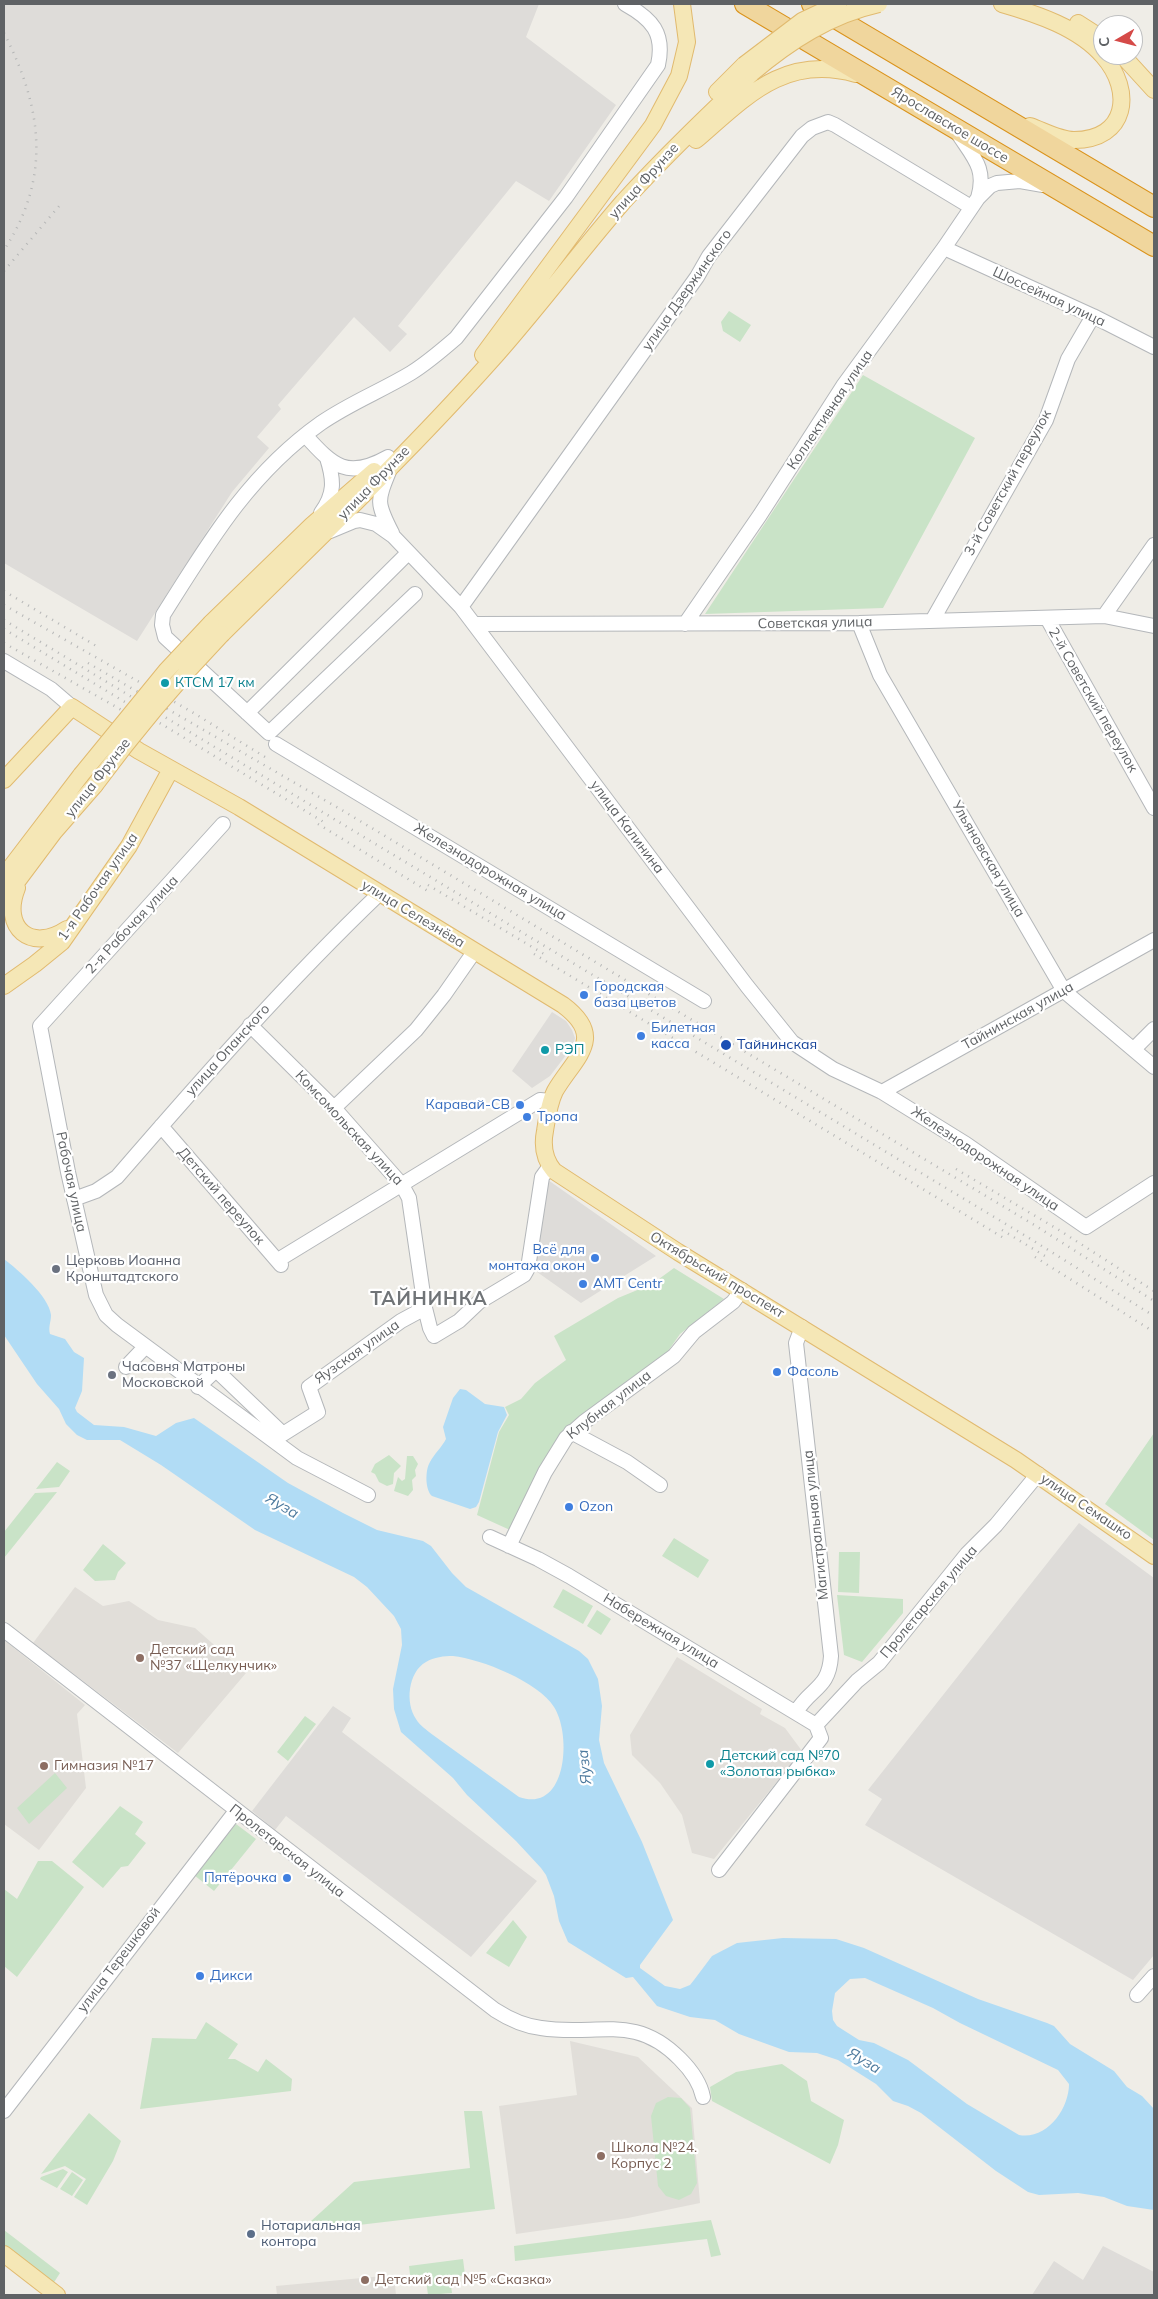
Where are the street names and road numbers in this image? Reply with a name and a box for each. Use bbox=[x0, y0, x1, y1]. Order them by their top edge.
street label: Ярославское шоссе bbox=[888, 83, 1012, 167]
street label: улица Фрунзе bbox=[606, 140, 682, 222]
street label: улица Дзержинского bbox=[639, 226, 735, 354]
street label: Шоссейная улица bbox=[990, 263, 1108, 331]
street label: Коллективная улица bbox=[784, 347, 876, 473]
street label: 3-й Советский переулок bbox=[961, 407, 1055, 559]
street label: улица Фрунзе bbox=[335, 443, 413, 523]
street label: Советская улица bbox=[757, 614, 873, 632]
street label: 2-й Советский переулок bbox=[1045, 625, 1141, 775]
street label: улица Фрунзе bbox=[62, 735, 134, 821]
street label: улица Калинина bbox=[586, 777, 668, 877]
street label: Ульяновская улица bbox=[948, 798, 1028, 920]
street label: Железнодорожная улица bbox=[411, 820, 569, 924]
street label: 1-я Рабочая улица bbox=[54, 830, 142, 944]
street label: 2-я Рабочая улица bbox=[82, 872, 182, 978]
street label: улица Селезнёва bbox=[358, 877, 468, 951]
street label: Тайнинская улица bbox=[959, 978, 1077, 1054]
street label: улица Опанского bbox=[182, 1001, 274, 1099]
street label: Комсомольская улица bbox=[292, 1067, 406, 1189]
street label: Железнодорожная улица bbox=[908, 1103, 1062, 1215]
street label: Рабочая улица bbox=[52, 1130, 90, 1234]
street label: Детский переулок bbox=[174, 1144, 268, 1248]
street label: Октябрьский проспект bbox=[647, 1228, 787, 1322]
street label: Яузская улица bbox=[311, 1317, 403, 1387]
street label: Клубная улица bbox=[564, 1367, 654, 1443]
street label: Магистральная улица bbox=[800, 1449, 832, 1601]
street label: улица Семашко bbox=[1037, 1470, 1135, 1544]
street label: Пролетарская улица bbox=[877, 1542, 981, 1662]
street label: Набережная улица bbox=[600, 1590, 722, 1672]
street label: Пролетарская улица bbox=[226, 1801, 348, 1901]
street label: улица Терешковой bbox=[74, 1904, 164, 2016]

